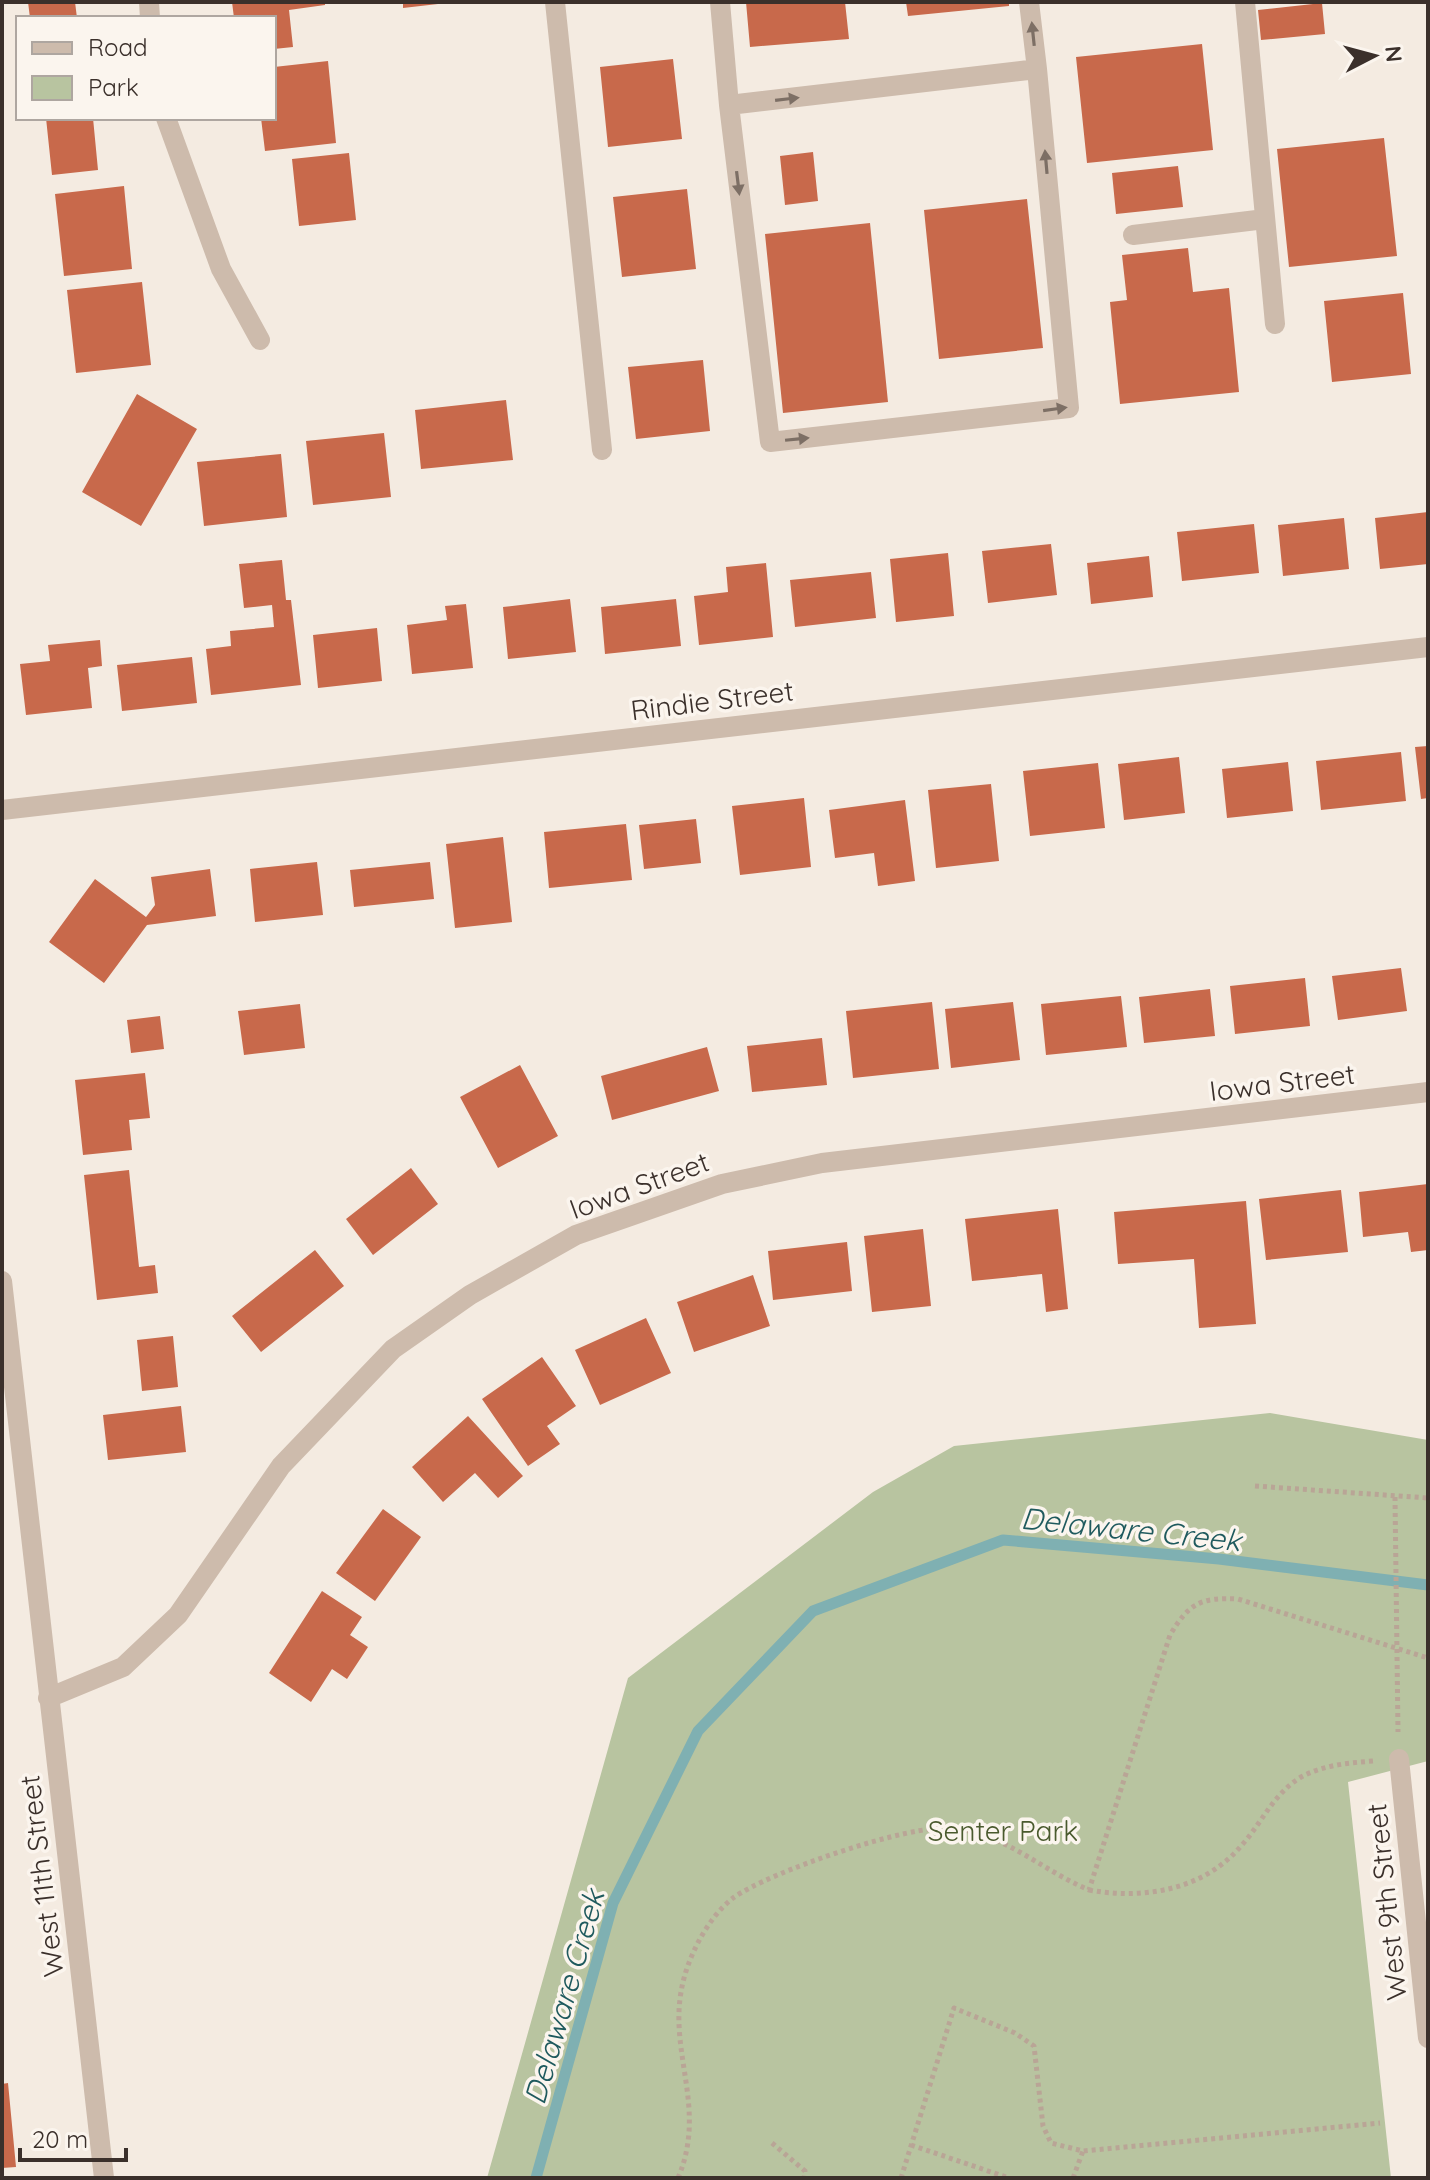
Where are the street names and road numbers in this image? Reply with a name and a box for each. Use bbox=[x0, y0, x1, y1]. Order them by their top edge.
street label: Rindie Street bbox=[629, 673, 795, 727]
street label: Iowa Street bbox=[1207, 1056, 1357, 1108]
street label: Iowa Street bbox=[564, 1144, 714, 1226]
street label: West 11th Street bbox=[11, 1773, 71, 1979]
street label: West 9th Street bbox=[1358, 1802, 1414, 2002]

